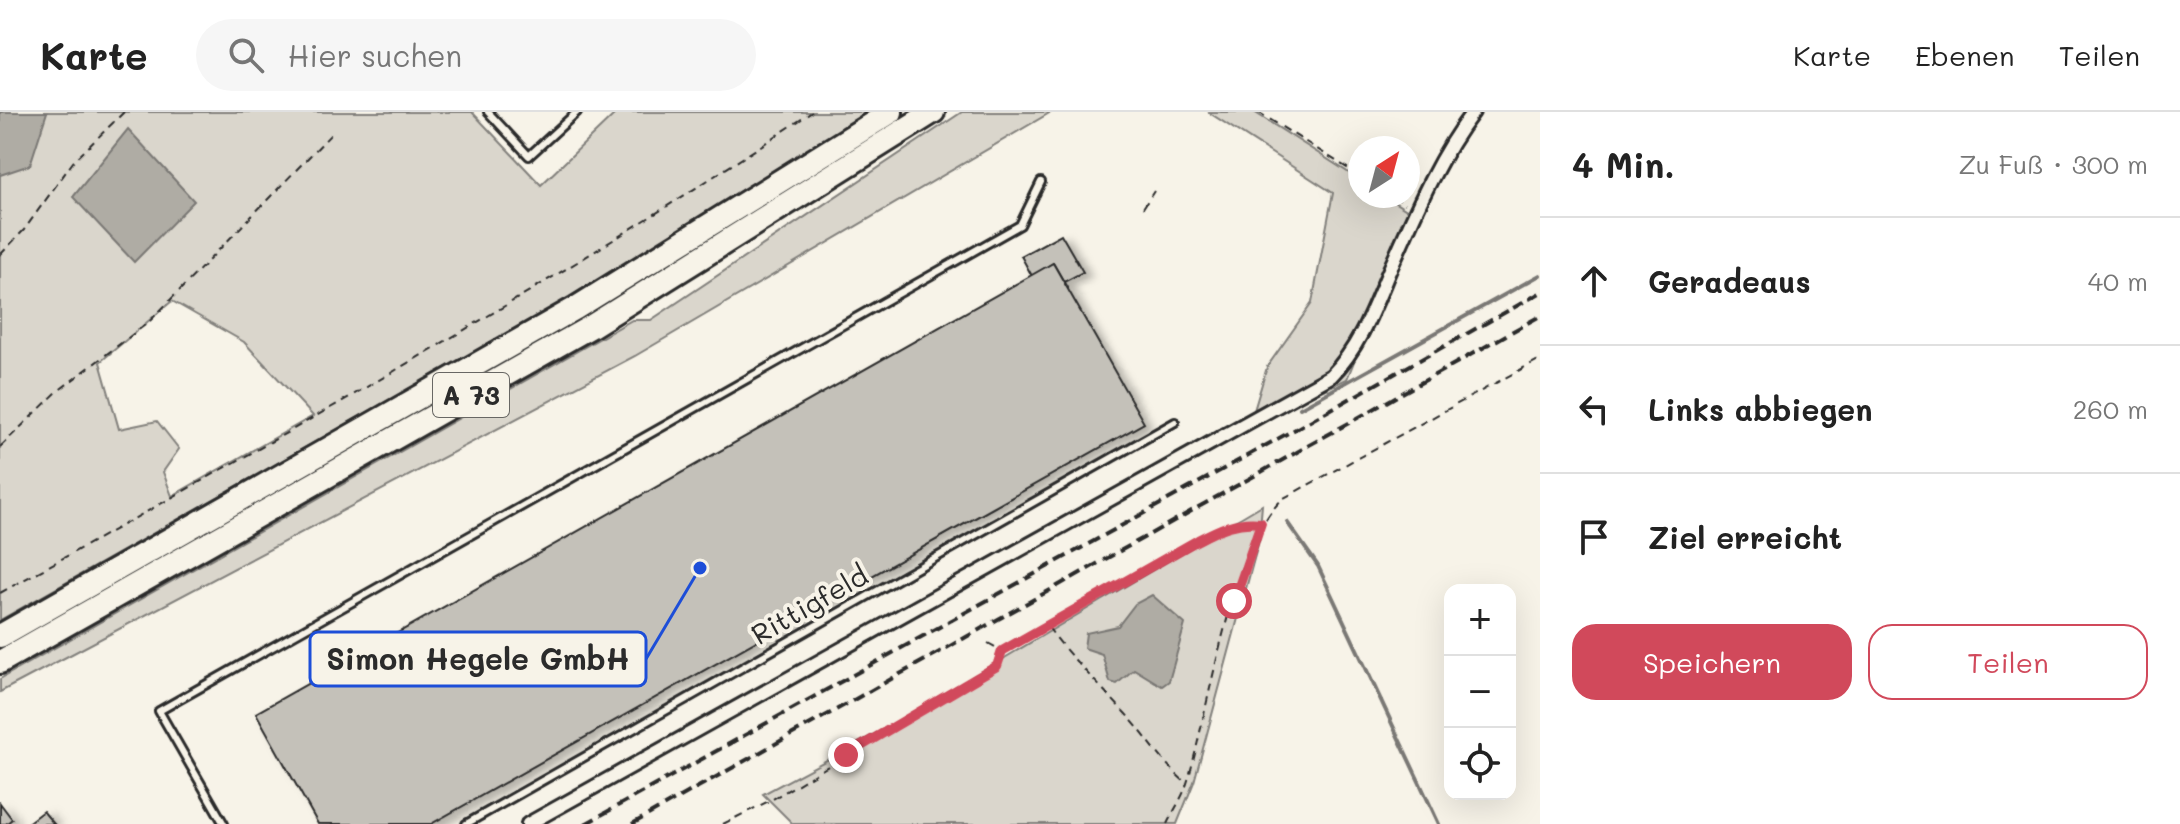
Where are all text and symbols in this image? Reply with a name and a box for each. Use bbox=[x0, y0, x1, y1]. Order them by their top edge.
search box bbox=[196, 19, 756, 91]
text: Karte bbox=[40, 30, 148, 80]
icon: search bbox=[224, 33, 268, 77]
text: Hier suchen bbox=[288, 35, 462, 75]
text: Karte bbox=[1793, 37, 1871, 73]
text: Ebenen bbox=[1915, 37, 2015, 73]
text: Teilen bbox=[2059, 37, 2140, 73]
north arrow bbox=[1348, 136, 1420, 208]
text: 4 Min. bbox=[1572, 142, 1675, 187]
text: Zu Fuß · 300 m bbox=[1958, 147, 2148, 181]
icon: ahead bbox=[1572, 259, 1616, 303]
text: Geradeaus bbox=[1648, 261, 1811, 301]
text: 40 m bbox=[2088, 264, 2148, 298]
road number: A 73 bbox=[433, 373, 509, 417]
icon: left bbox=[1572, 387, 1616, 431]
text: Links abbiegen bbox=[1648, 389, 1872, 429]
text: 260 m bbox=[2073, 392, 2148, 426]
icon: arrive bbox=[1572, 515, 1616, 559]
text: Ziel erreicht bbox=[1648, 517, 1842, 557]
street label: Rittigfeld bbox=[744, 556, 874, 652]
route start bbox=[1216, 583, 1252, 619]
map controls bbox=[1444, 584, 1516, 800]
button: + bbox=[1444, 584, 1516, 656]
button: Speichern bbox=[1572, 624, 1852, 700]
button: Teilen bbox=[1868, 624, 2148, 700]
callout: Simon Hegele GmbH bbox=[310, 632, 646, 686]
text: Simon Hegele GmbH bbox=[326, 638, 630, 678]
button: − bbox=[1444, 656, 1516, 728]
button: locate bbox=[1444, 728, 1516, 800]
route end bbox=[828, 737, 864, 773]

